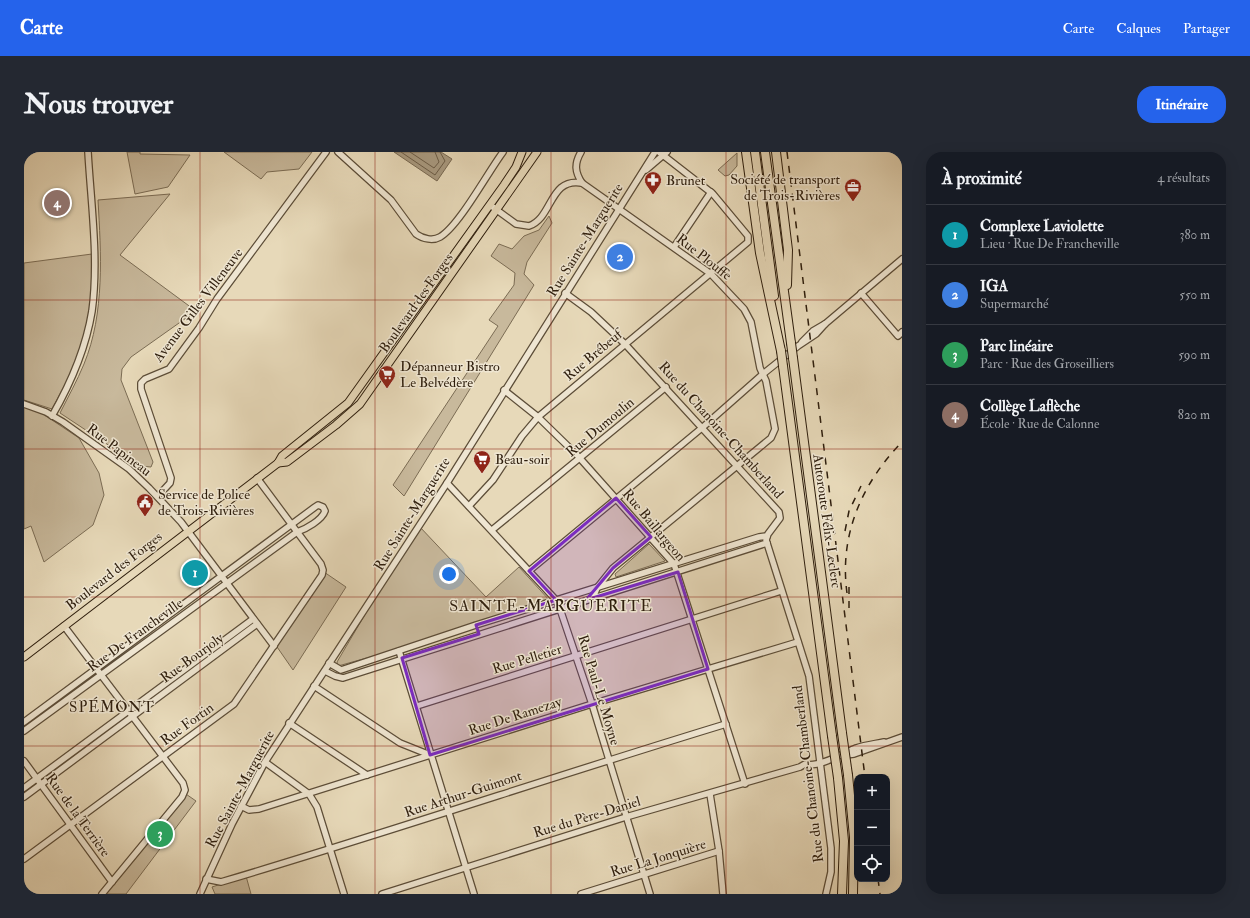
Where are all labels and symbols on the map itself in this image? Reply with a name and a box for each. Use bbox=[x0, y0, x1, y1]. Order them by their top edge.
pharmacy icon: Brunet bbox=[643, 170, 663, 195]
place label: Société de transport de Trois-Rivières bbox=[730, 171, 840, 204]
place label: Brunet bbox=[666, 172, 706, 189]
office icon: Société de transport de Trois-Rivières bbox=[843, 177, 863, 202]
street label: Rue Sainte-Marguerite bbox=[543, 180, 627, 300]
pin: 4 bbox=[44, 188, 70, 218]
street label: Rue Plouffe bbox=[673, 230, 735, 284]
pin: 2 bbox=[607, 242, 633, 272]
street label: Avenue Gilles Villeneuve bbox=[149, 245, 246, 366]
street label: Boulevard des Forges bbox=[375, 250, 457, 356]
street label: Rue Brébeuf bbox=[561, 324, 627, 384]
place label: Dépanneur Bistro Le Belvédère bbox=[400, 358, 500, 391]
street label: Rue du Chanoine-Chamberland bbox=[655, 358, 787, 502]
supermarket icon: Dépanneur Bistro Le Belvédère bbox=[377, 364, 397, 389]
street label: Rue Dumoulin bbox=[562, 394, 638, 460]
street label: Rue Papineau bbox=[83, 420, 155, 481]
supermarket icon: Beau-soir bbox=[472, 449, 492, 474]
place label: Beau-soir bbox=[495, 451, 550, 468]
street label: Autoroute Félix-Leclerc bbox=[809, 452, 845, 590]
street label: Rue Sainte-Marguerite bbox=[370, 454, 454, 574]
street label: Rue Baillargeon bbox=[619, 485, 689, 565]
place label: Service de Police de Trois-Rivières bbox=[158, 486, 254, 519]
public building icon: Service de Police de Trois-Rivières bbox=[135, 492, 155, 517]
street label: Boulevard des Forges bbox=[62, 528, 166, 614]
pin: 1 bbox=[182, 558, 208, 588]
your location bbox=[439, 564, 459, 584]
street label: Rue De Francheville bbox=[84, 594, 186, 675]
district label: SAINTE-MARGUERITE bbox=[449, 596, 653, 616]
street label: Rue Bourjoly bbox=[157, 629, 228, 687]
street label: Rue Paul-Le Moyne bbox=[573, 633, 624, 748]
street label: Rue Pelletier bbox=[490, 640, 565, 678]
street label: Rue du Chanoine-Chamberland bbox=[789, 684, 827, 864]
street label: Rue De Ramezay bbox=[466, 693, 565, 740]
district label: SPÉMONT bbox=[69, 696, 155, 717]
street label: Rue Fortin bbox=[157, 699, 217, 749]
street label: Rue Sainte-Marguerite bbox=[202, 727, 278, 851]
street label: Rue Arthur-Guimont bbox=[402, 767, 524, 821]
street label: Rue de la Terrière bbox=[42, 770, 114, 860]
street label: Rue du Père-Daniel bbox=[531, 792, 643, 841]
pin: 3 bbox=[147, 819, 173, 849]
street label: Rue La Jonquière bbox=[608, 835, 708, 881]

